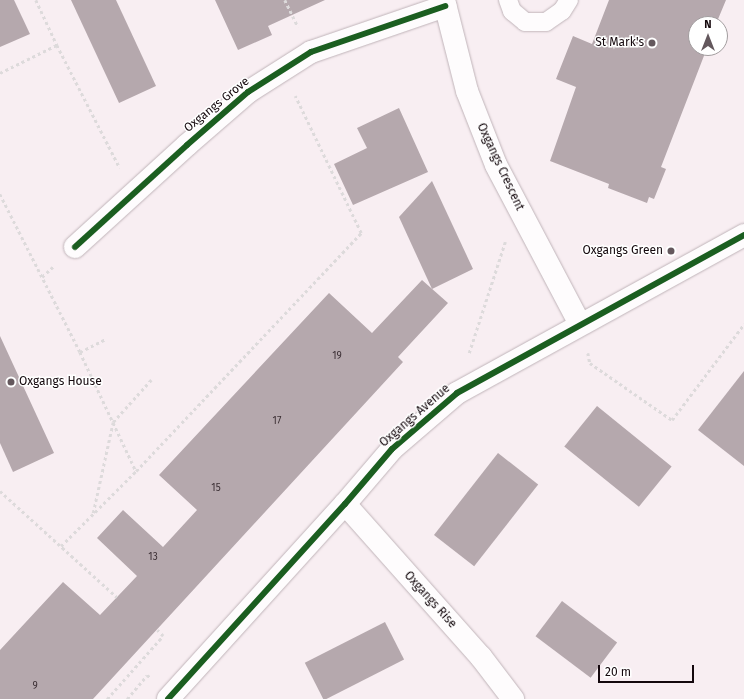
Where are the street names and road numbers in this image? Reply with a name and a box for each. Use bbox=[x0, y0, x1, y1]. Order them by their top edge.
street label: Oxgangs Grove bbox=[182, 74, 252, 136]
street label: Oxgangs Crescent bbox=[473, 121, 527, 213]
street label: Oxgangs Avenue bbox=[377, 382, 453, 450]
street label: Oxgangs Rise bbox=[401, 569, 459, 631]

